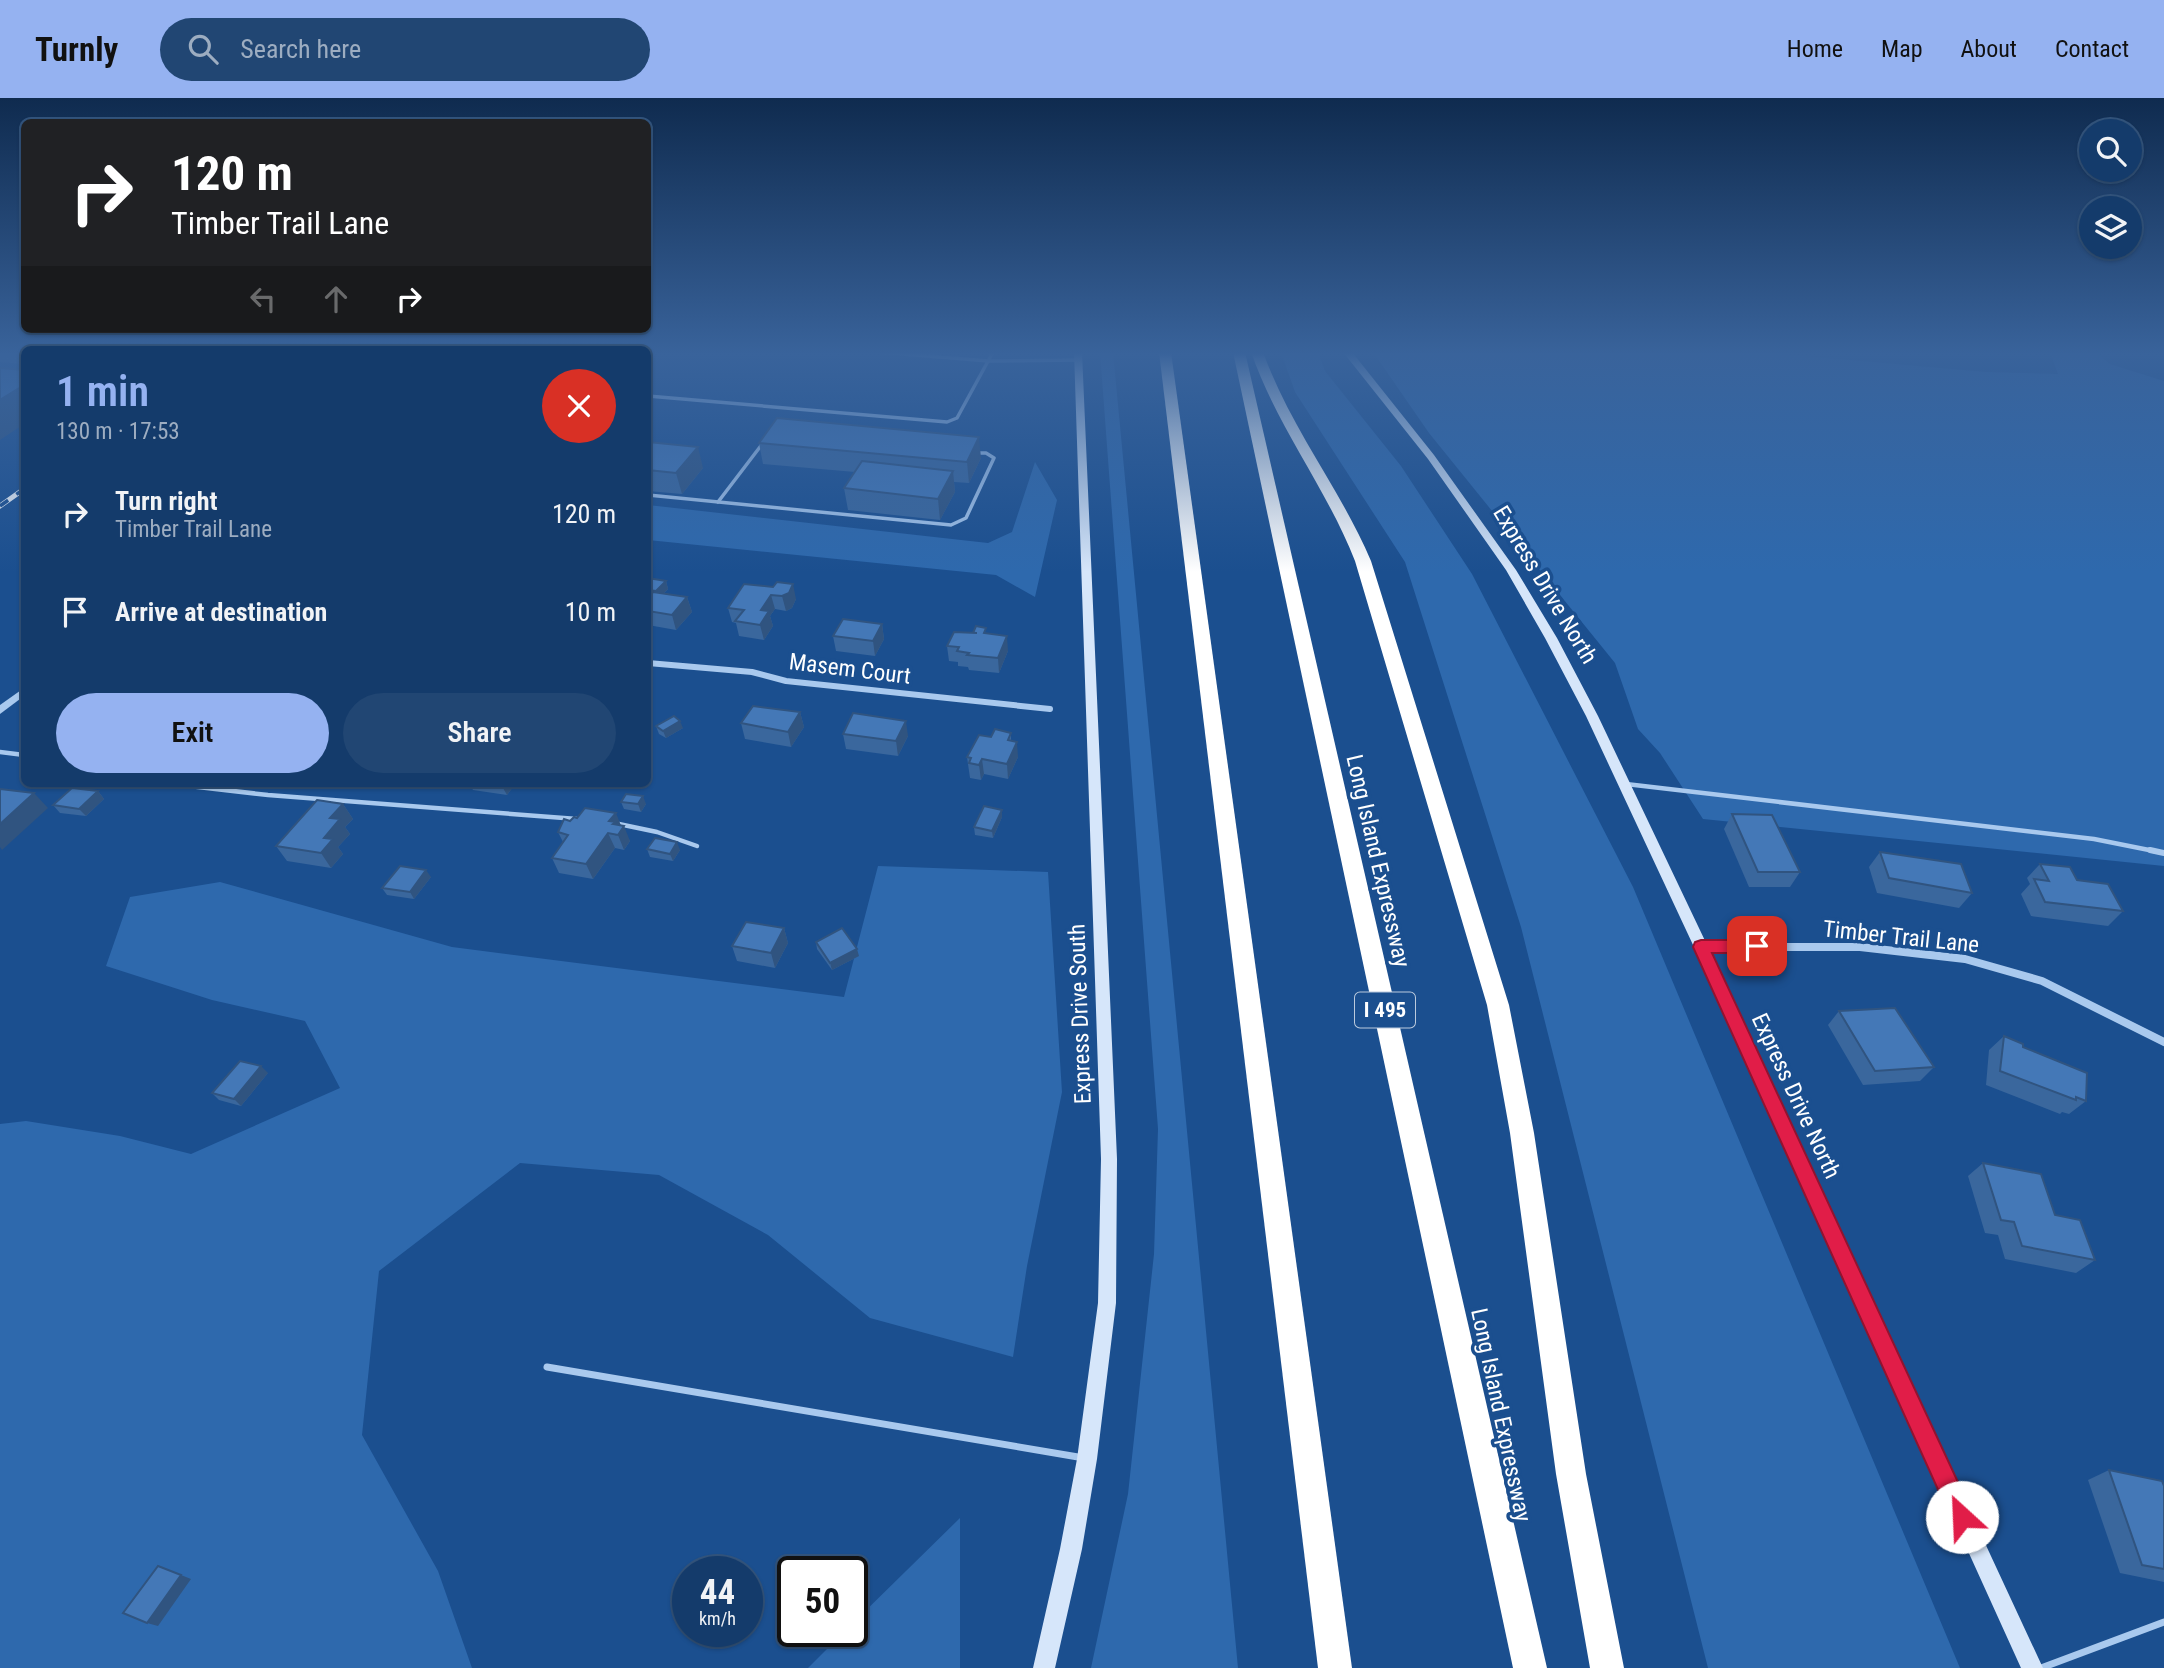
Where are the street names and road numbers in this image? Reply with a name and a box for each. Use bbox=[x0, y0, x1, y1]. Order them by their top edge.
street label: Express Drive North bbox=[1487, 501, 1603, 669]
street label: Masem Court bbox=[788, 648, 912, 690]
street label: Long Island Expressway bbox=[1340, 752, 1416, 970]
street label: Timber Trail Lane bbox=[1822, 915, 1980, 959]
street label: Express Drive South bbox=[1063, 923, 1097, 1105]
road number: I 495 bbox=[1355, 992, 1415, 1028]
street label: Express Drive North bbox=[1746, 1009, 1846, 1183]
street label: Long Island Expressway bbox=[1465, 1306, 1537, 1525]

